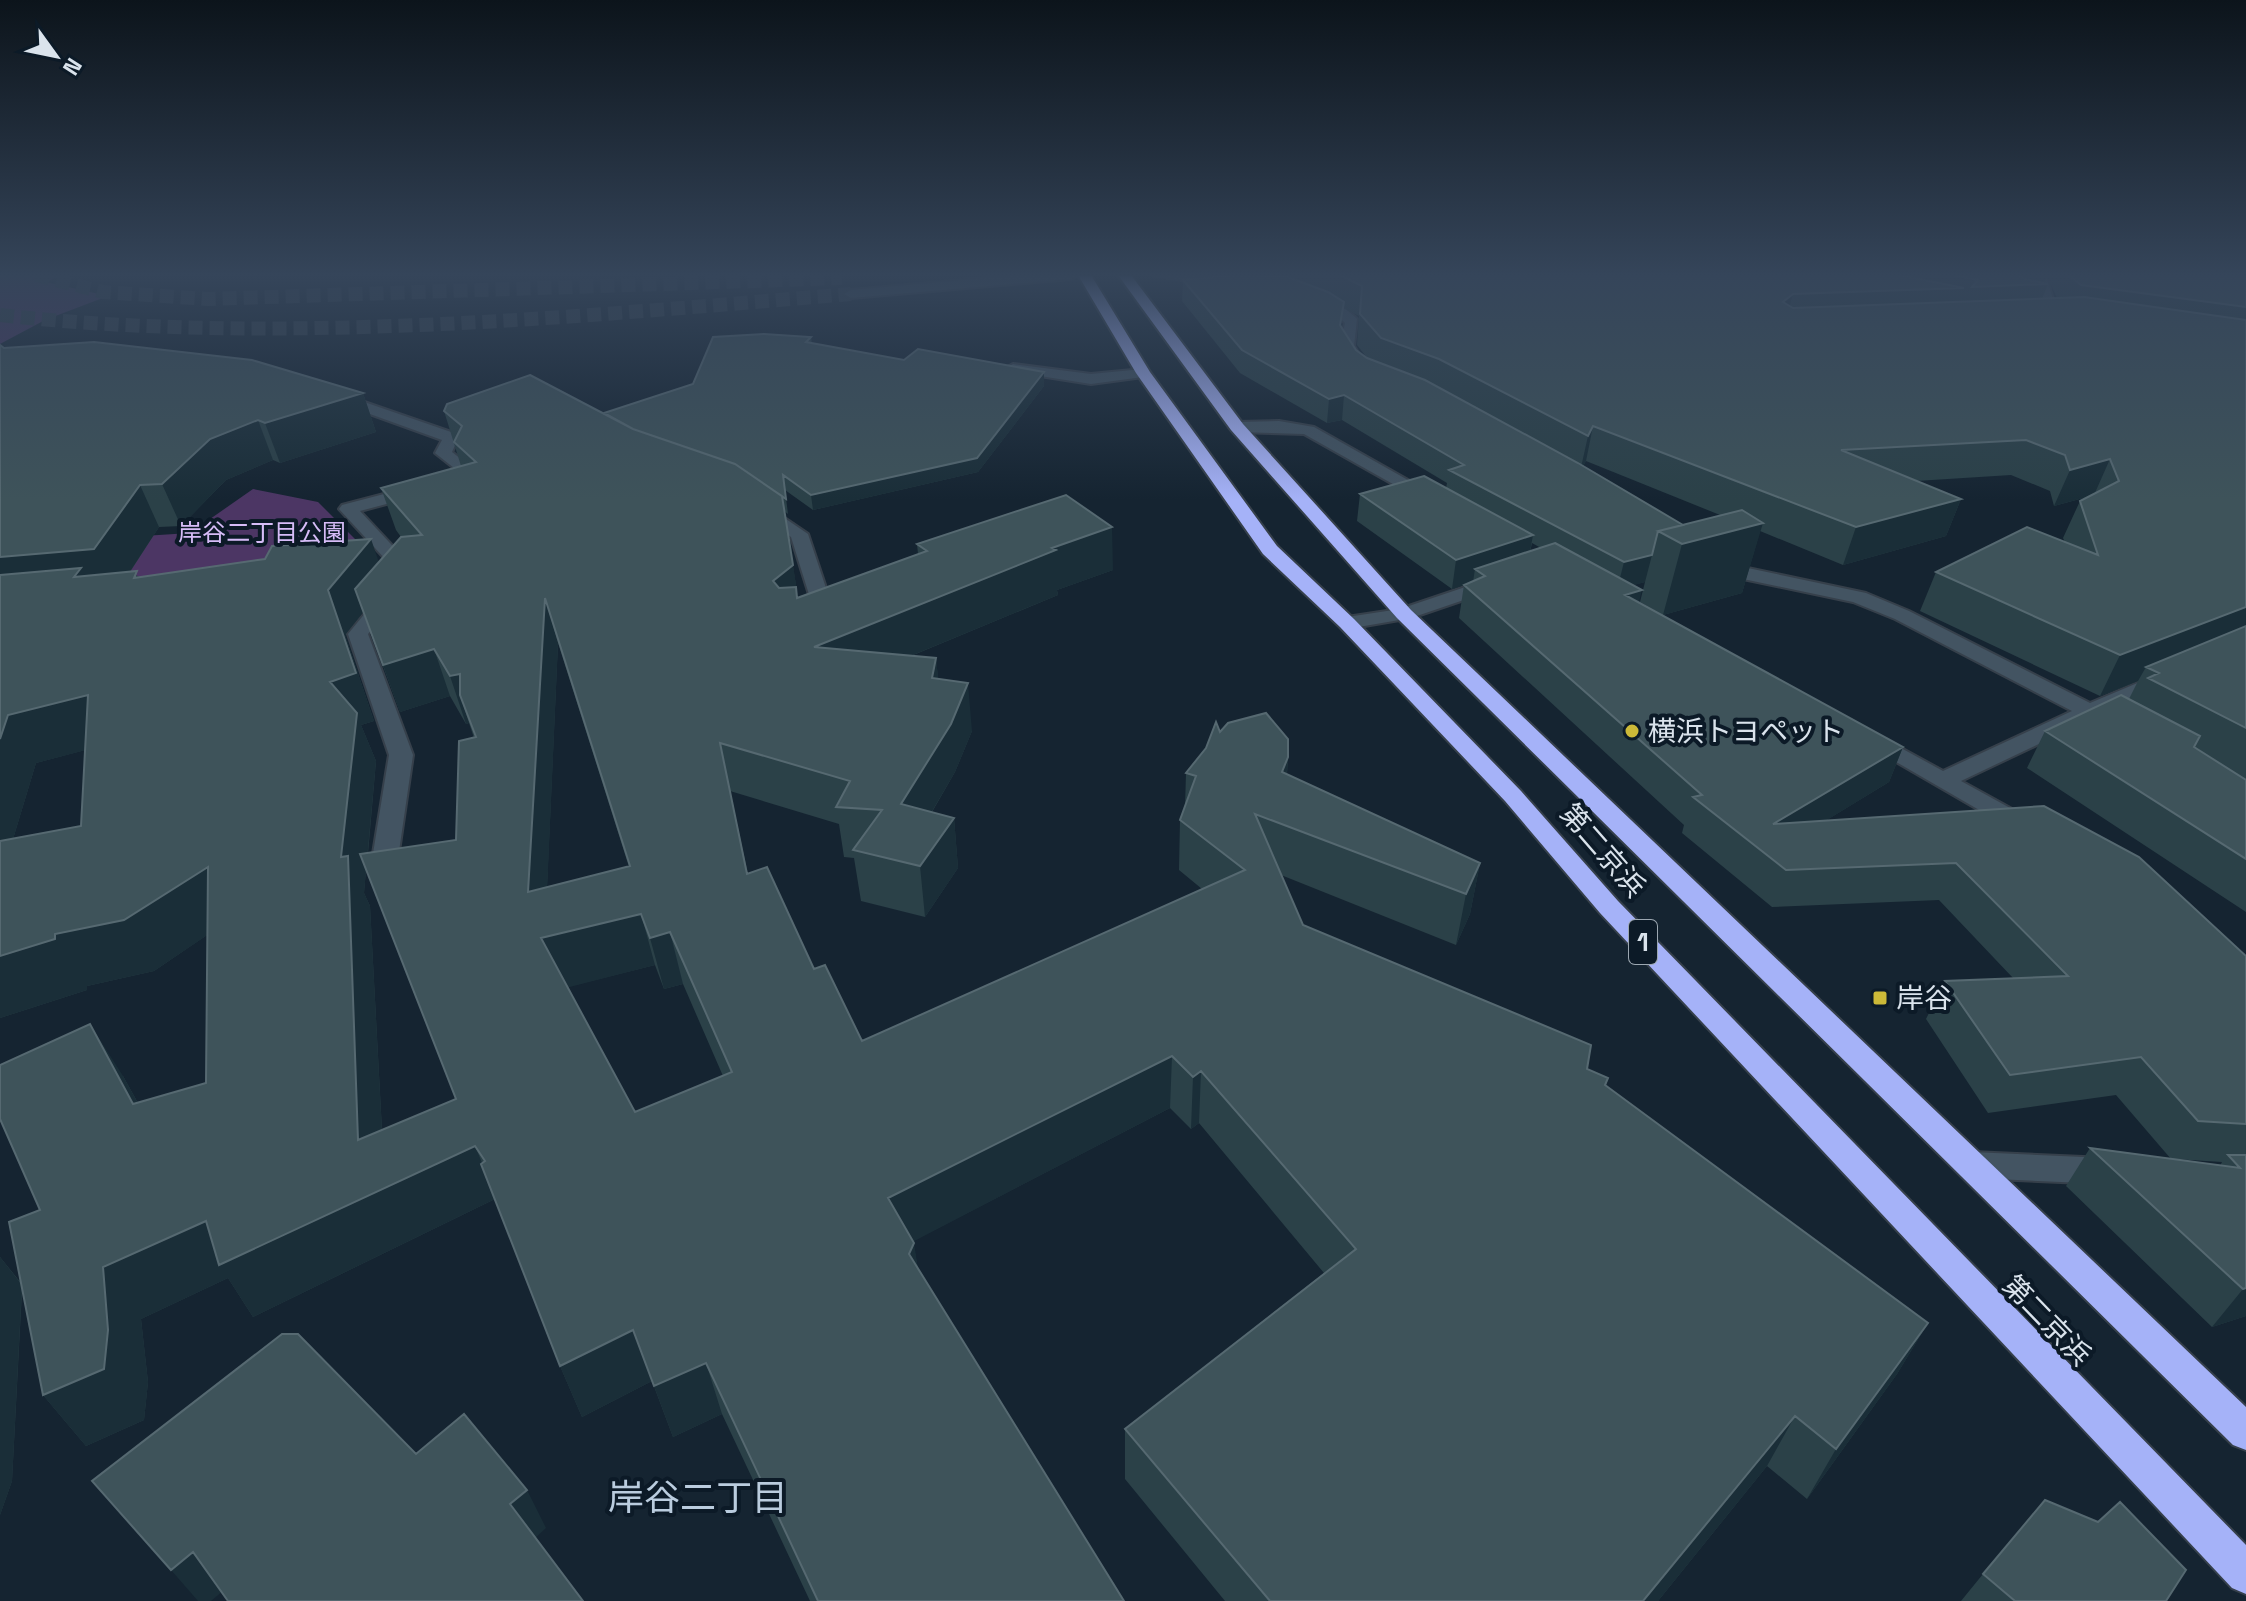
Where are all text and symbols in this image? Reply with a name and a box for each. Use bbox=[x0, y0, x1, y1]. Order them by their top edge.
north arrow bbox=[16, 16, 96, 96]
text: N bbox=[57, 53, 89, 81]
park label: 岸谷二丁目公園 bbox=[178, 517, 346, 548]
place label: 横浜トヨペット bbox=[1648, 713, 1844, 749]
marker: 横浜トヨペット bbox=[1623, 722, 1641, 740]
street label: 第二京浜 bbox=[1553, 796, 1653, 904]
road number: 1 bbox=[1629, 920, 1657, 964]
place label: 岸谷 bbox=[1896, 980, 1952, 1016]
marker: 岸谷 bbox=[1871, 989, 1889, 1007]
street label: 第二京浜 bbox=[1995, 1267, 2099, 1373]
district label: 岸谷二丁目 bbox=[608, 1475, 788, 1521]

